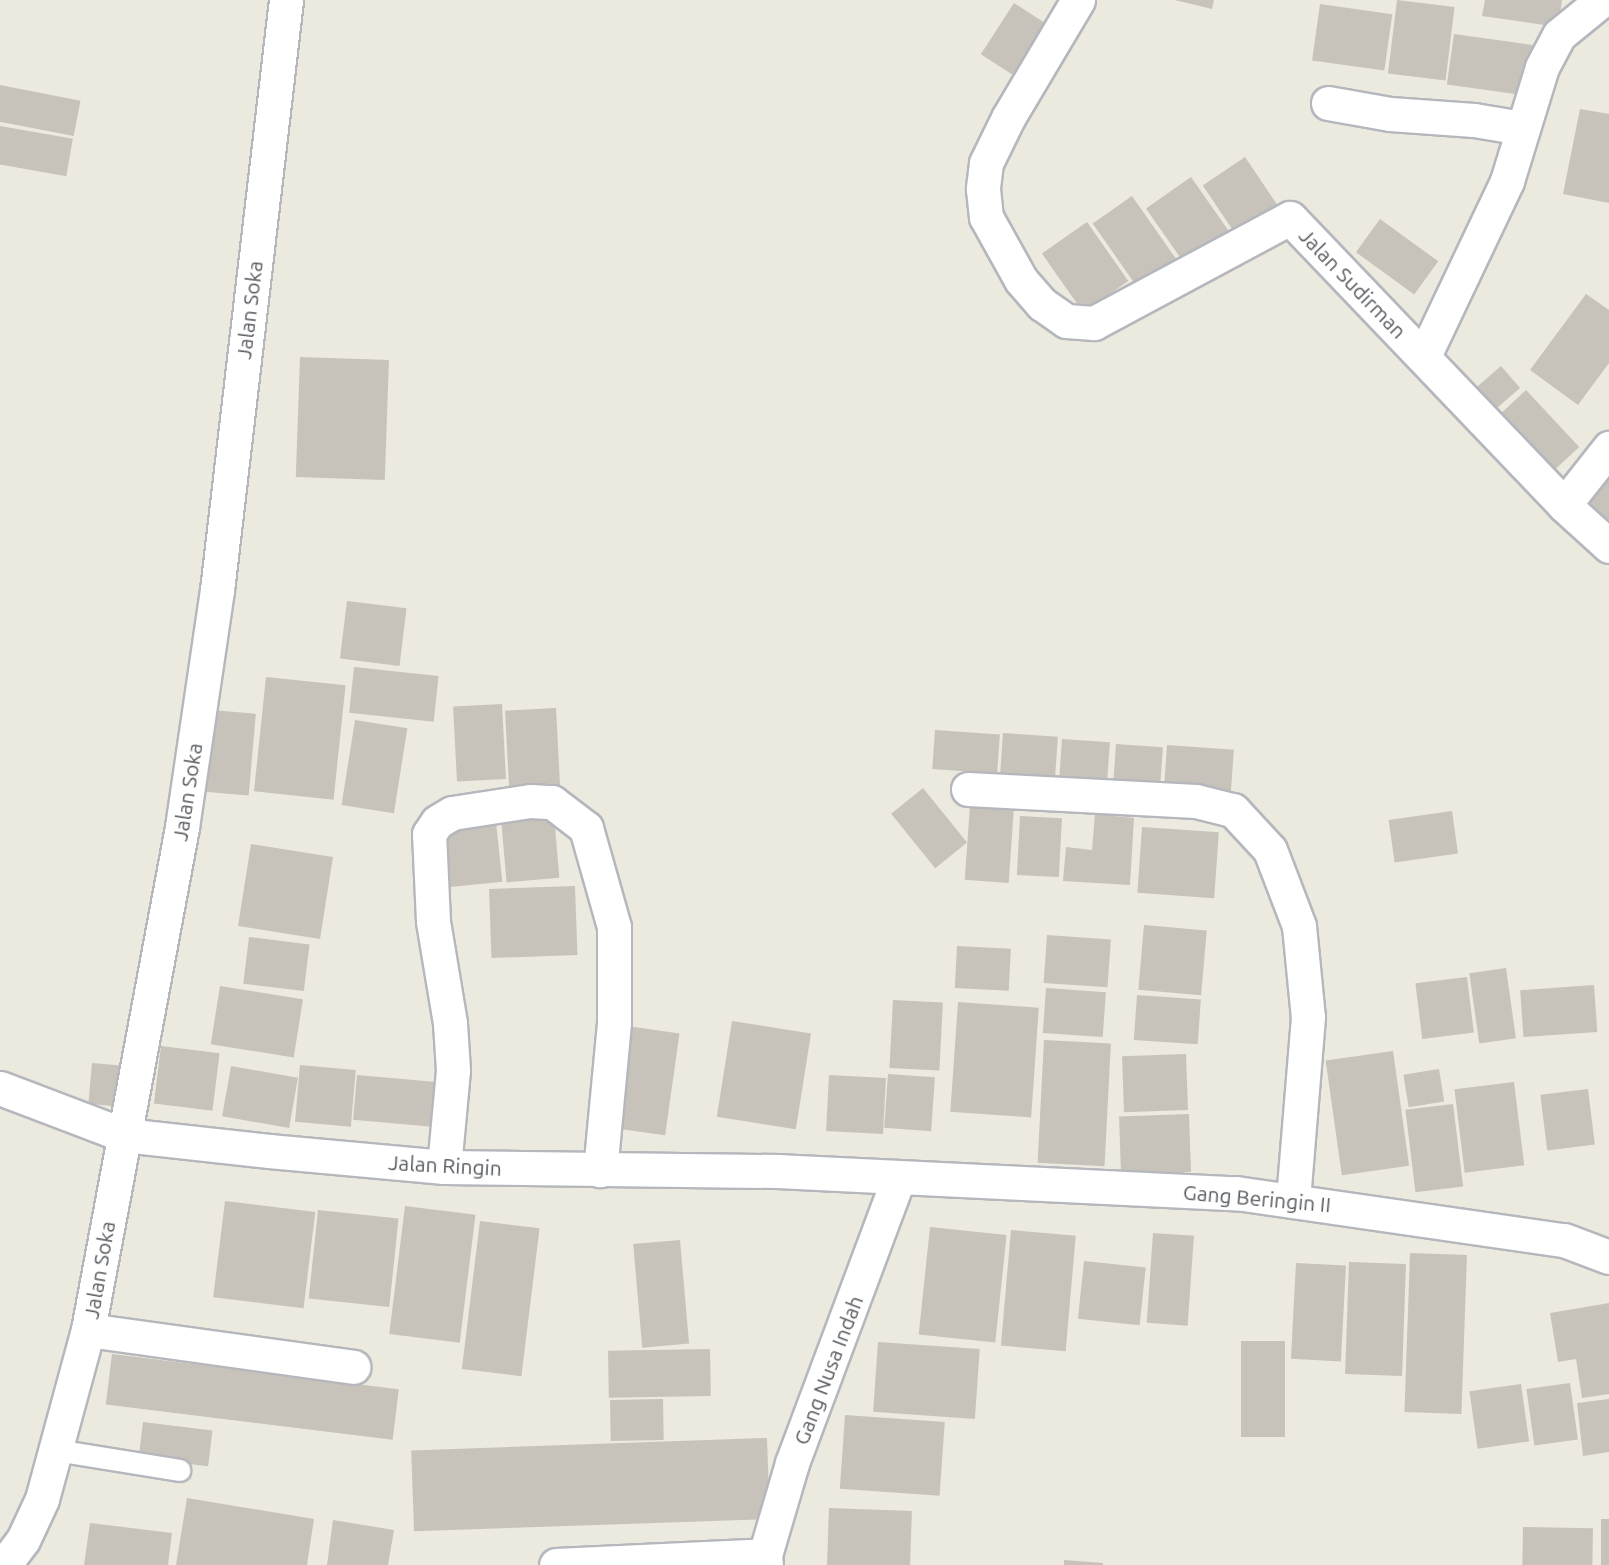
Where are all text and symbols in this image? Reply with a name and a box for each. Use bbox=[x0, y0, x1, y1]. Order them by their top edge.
street label: Jalan Sudirman bbox=[1294, 223, 1412, 343]
street label: Jalan Soka bbox=[230, 259, 268, 361]
street label: Jalan Soka bbox=[167, 741, 207, 843]
street label: Jalan Ringin bbox=[388, 1149, 502, 1181]
street label: Gang Beringin II bbox=[1182, 1179, 1332, 1217]
street label: Jalan Soka bbox=[78, 1219, 120, 1321]
street label: Gang Nusa Indah bbox=[788, 1292, 868, 1448]

